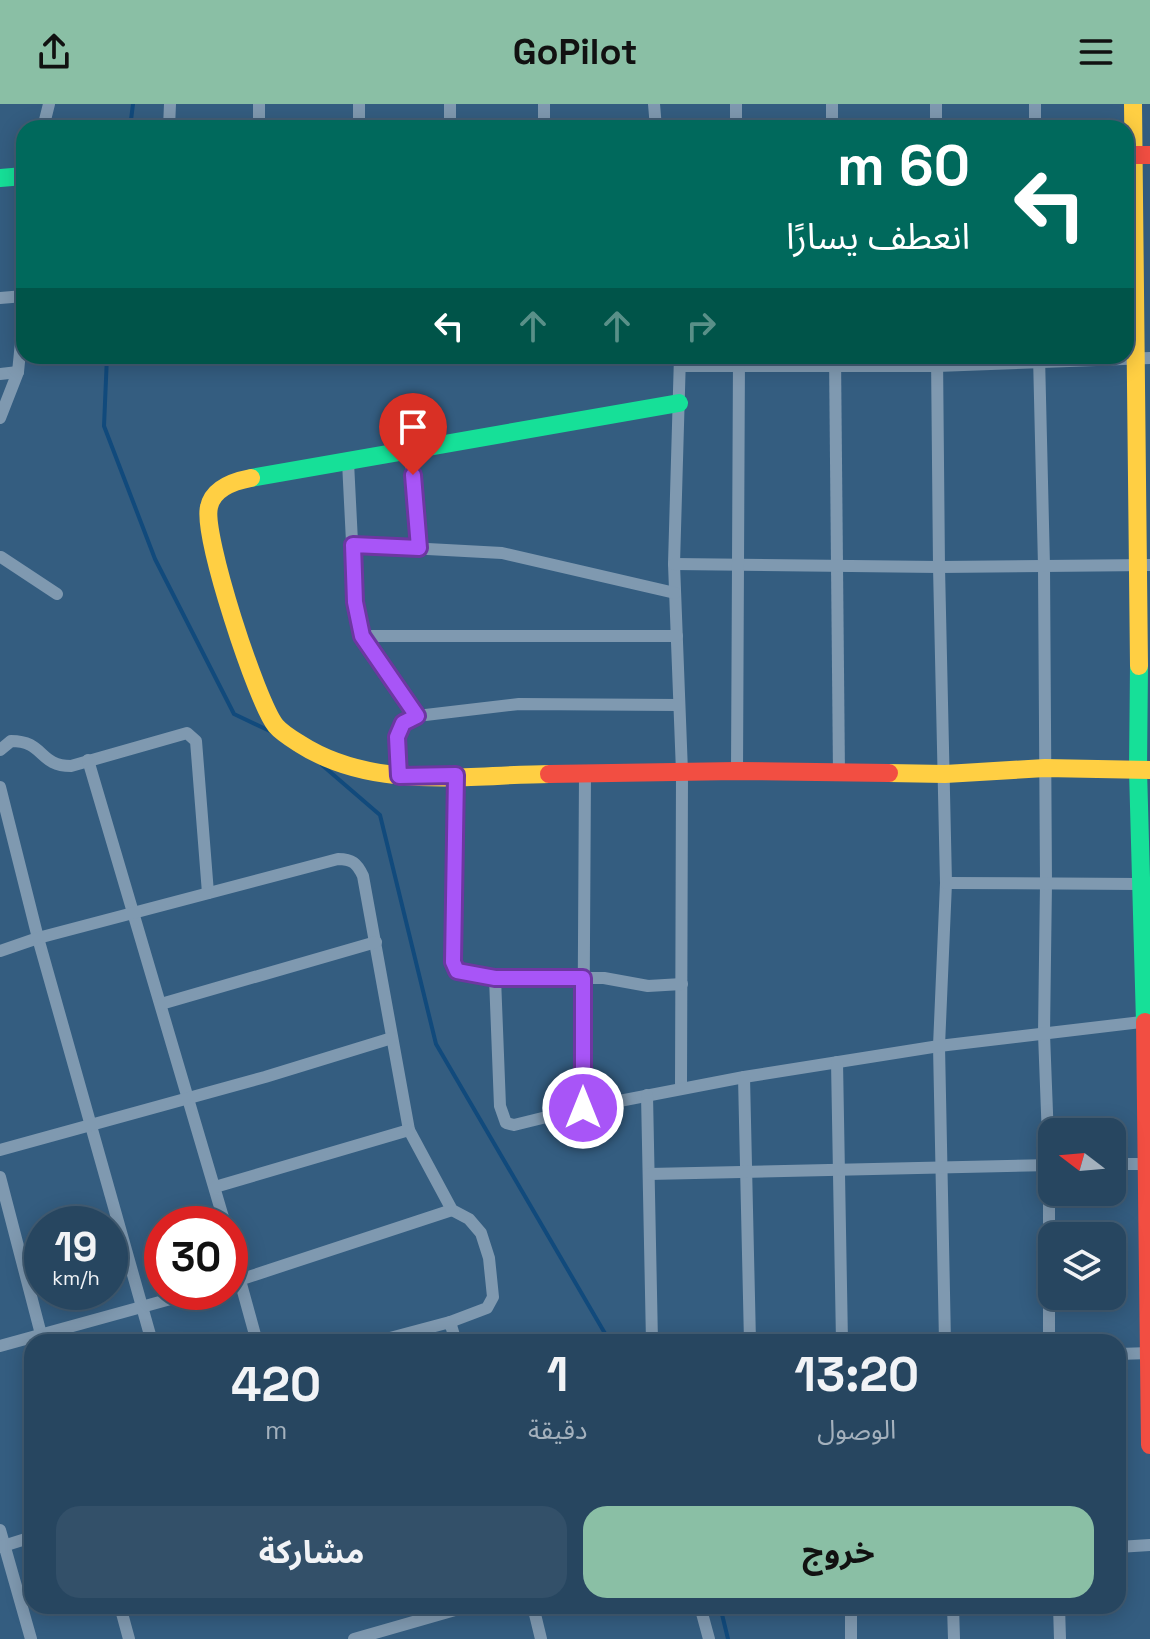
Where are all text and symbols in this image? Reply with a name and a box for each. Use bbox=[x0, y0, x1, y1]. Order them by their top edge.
text: GoPilot bbox=[513, 29, 637, 75]
icon: share bbox=[32, 30, 76, 74]
icon: menu bbox=[1074, 30, 1118, 74]
text: 60 m bbox=[837, 130, 970, 201]
icon: left bbox=[998, 152, 1102, 256]
text: انعطف يسارًا bbox=[786, 214, 970, 260]
icon: left bbox=[427, 304, 471, 348]
icon: ahead bbox=[511, 304, 555, 348]
icon: ahead bbox=[595, 304, 639, 348]
icon: right bbox=[679, 304, 723, 348]
pin bbox=[379, 393, 447, 475]
icon: arrive bbox=[391, 405, 435, 449]
position arrow bbox=[541, 1066, 625, 1150]
north arrow bbox=[1038, 1118, 1126, 1206]
map controls bbox=[1038, 1118, 1126, 1310]
speed limit sign: 30 bbox=[144, 1206, 248, 1310]
text: 19 bbox=[55, 1222, 97, 1273]
button: layers bbox=[1038, 1222, 1126, 1310]
text: km/h bbox=[52, 1265, 100, 1291]
text: 1 bbox=[547, 1344, 569, 1405]
text: 13:20 bbox=[794, 1344, 919, 1405]
text: 420 bbox=[231, 1354, 321, 1415]
text: m bbox=[265, 1413, 287, 1447]
text: دقيقة bbox=[528, 1413, 587, 1447]
text: الوصول bbox=[817, 1413, 896, 1447]
button: مشاركة bbox=[56, 1506, 567, 1598]
button: خروج bbox=[583, 1506, 1094, 1598]

